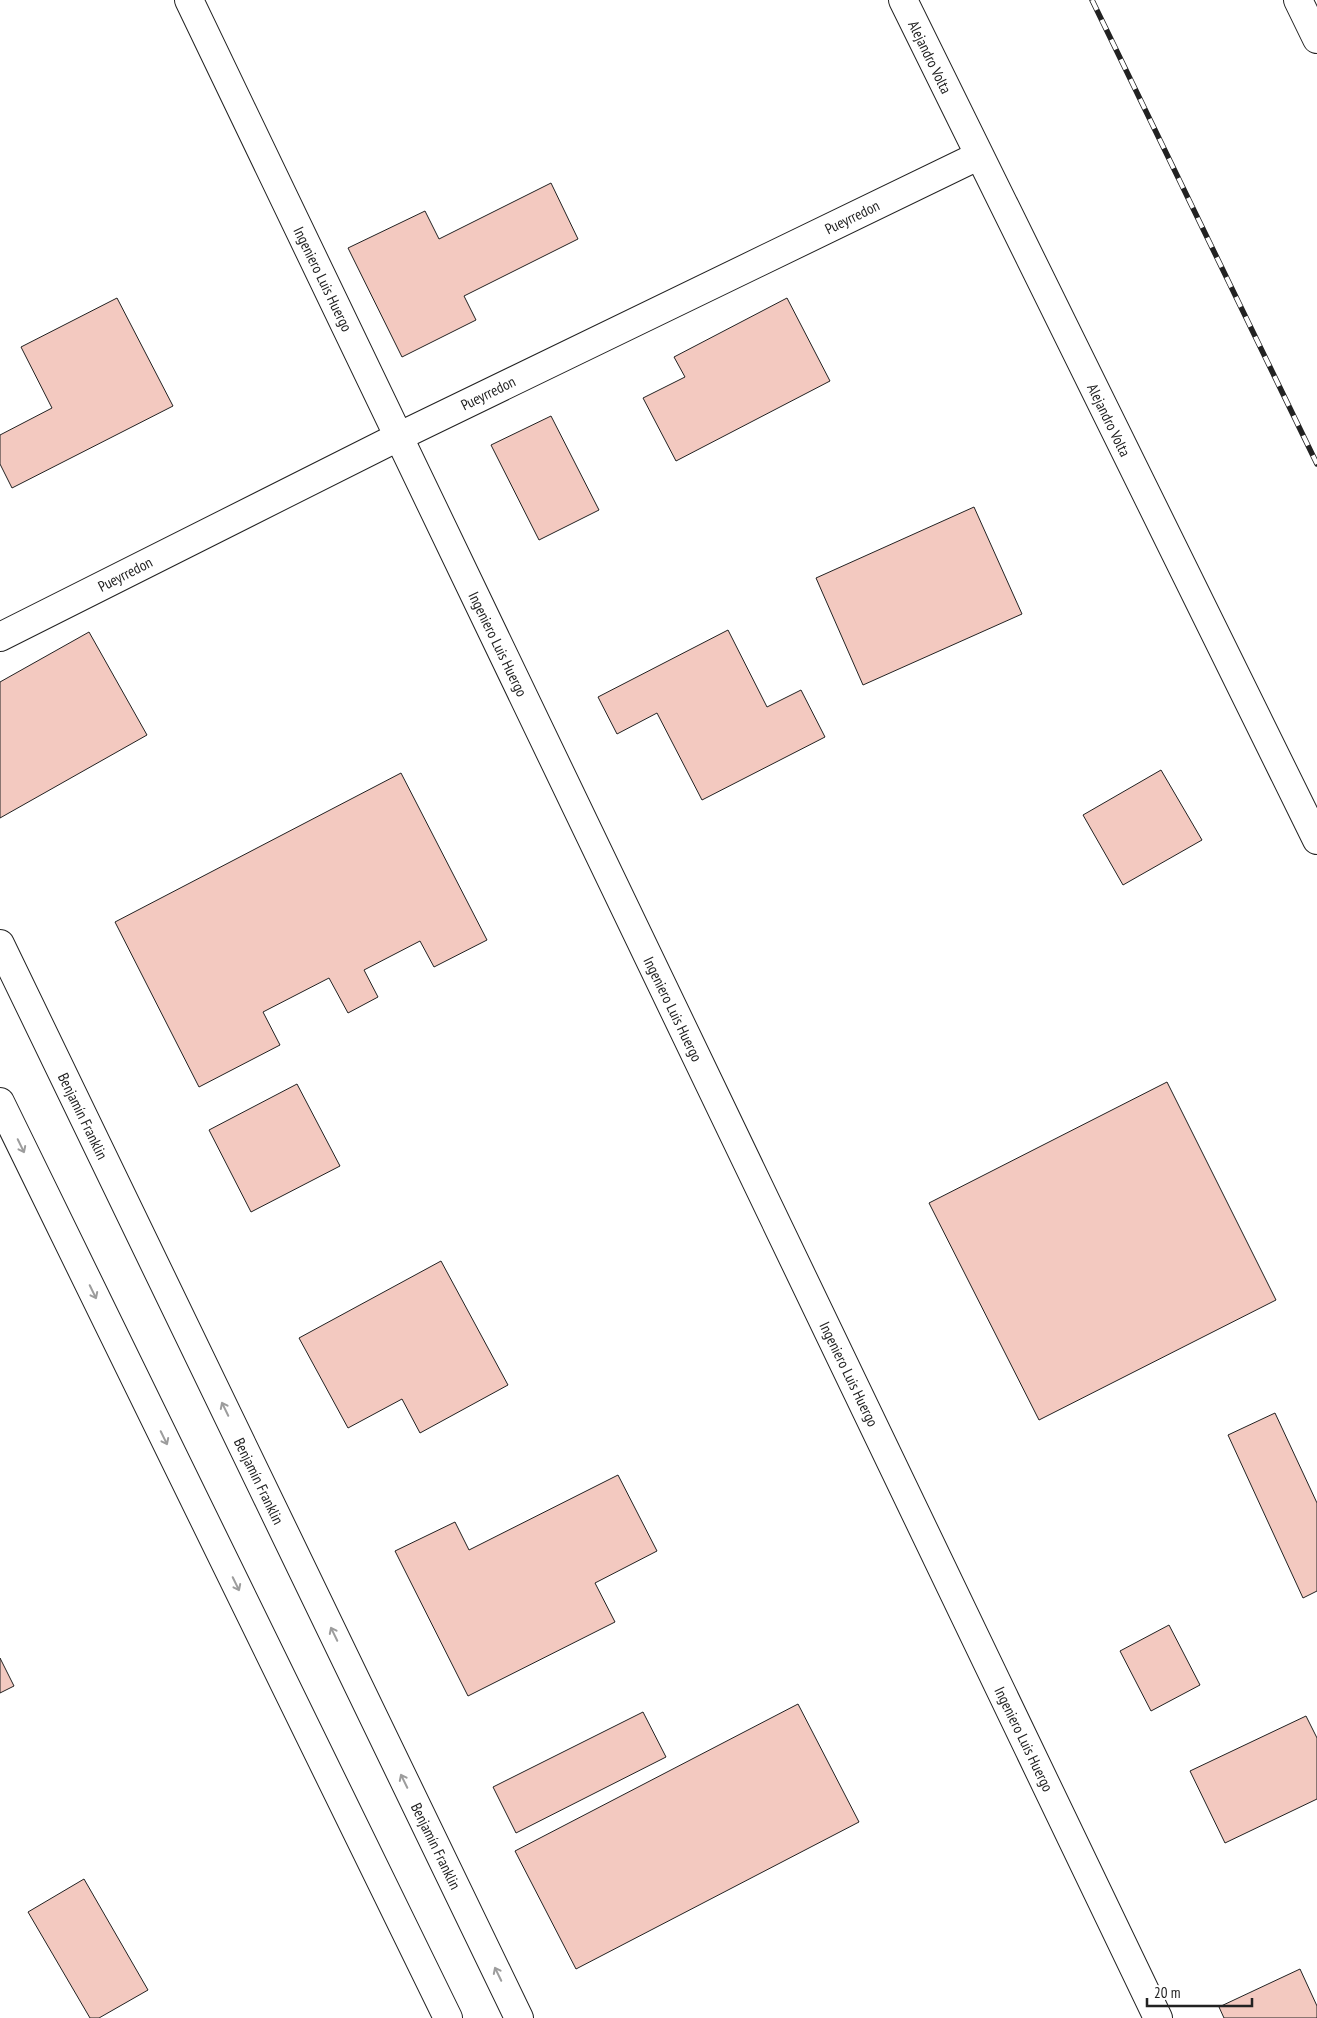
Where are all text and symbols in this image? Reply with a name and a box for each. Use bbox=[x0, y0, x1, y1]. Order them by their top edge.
street label: Alejandro Volta bbox=[904, 17, 956, 97]
street label: Pueyrredon bbox=[822, 196, 882, 238]
street label: Ingeniero Luis Huergo bbox=[289, 223, 357, 335]
street label: Pueyrredon bbox=[458, 372, 518, 414]
street label: Alejandro Volta bbox=[1083, 380, 1135, 460]
street label: Pueyrredon bbox=[95, 552, 155, 596]
street label: Ingeniero Luis Huergo bbox=[464, 588, 532, 700]
street label: Ingeniero Luis Huergo bbox=[639, 953, 707, 1065]
street label: Benjamín Franklin bbox=[54, 1070, 112, 1162]
one-way arrow bbox=[17, 1138, 27, 1153]
one-way arrow bbox=[89, 1284, 98, 1299]
street label: Ingeniero Luis Huergo bbox=[815, 1318, 883, 1430]
one-way arrow bbox=[220, 1402, 229, 1417]
one-way arrow bbox=[160, 1430, 169, 1445]
street label: Benjamín Franklin bbox=[230, 1435, 288, 1527]
one-way arrow bbox=[232, 1576, 241, 1591]
one-way arrow bbox=[328, 1627, 338, 1642]
street label: Ingeniero Luis Huergo bbox=[990, 1683, 1058, 1795]
one-way arrow bbox=[399, 1773, 409, 1788]
street label: Benjamín Franklin bbox=[407, 1800, 465, 1892]
one-way arrow bbox=[493, 1967, 502, 1982]
scale bar bbox=[1147, 1976, 1252, 2008]
text: 20 m bbox=[1154, 1983, 1180, 2002]

